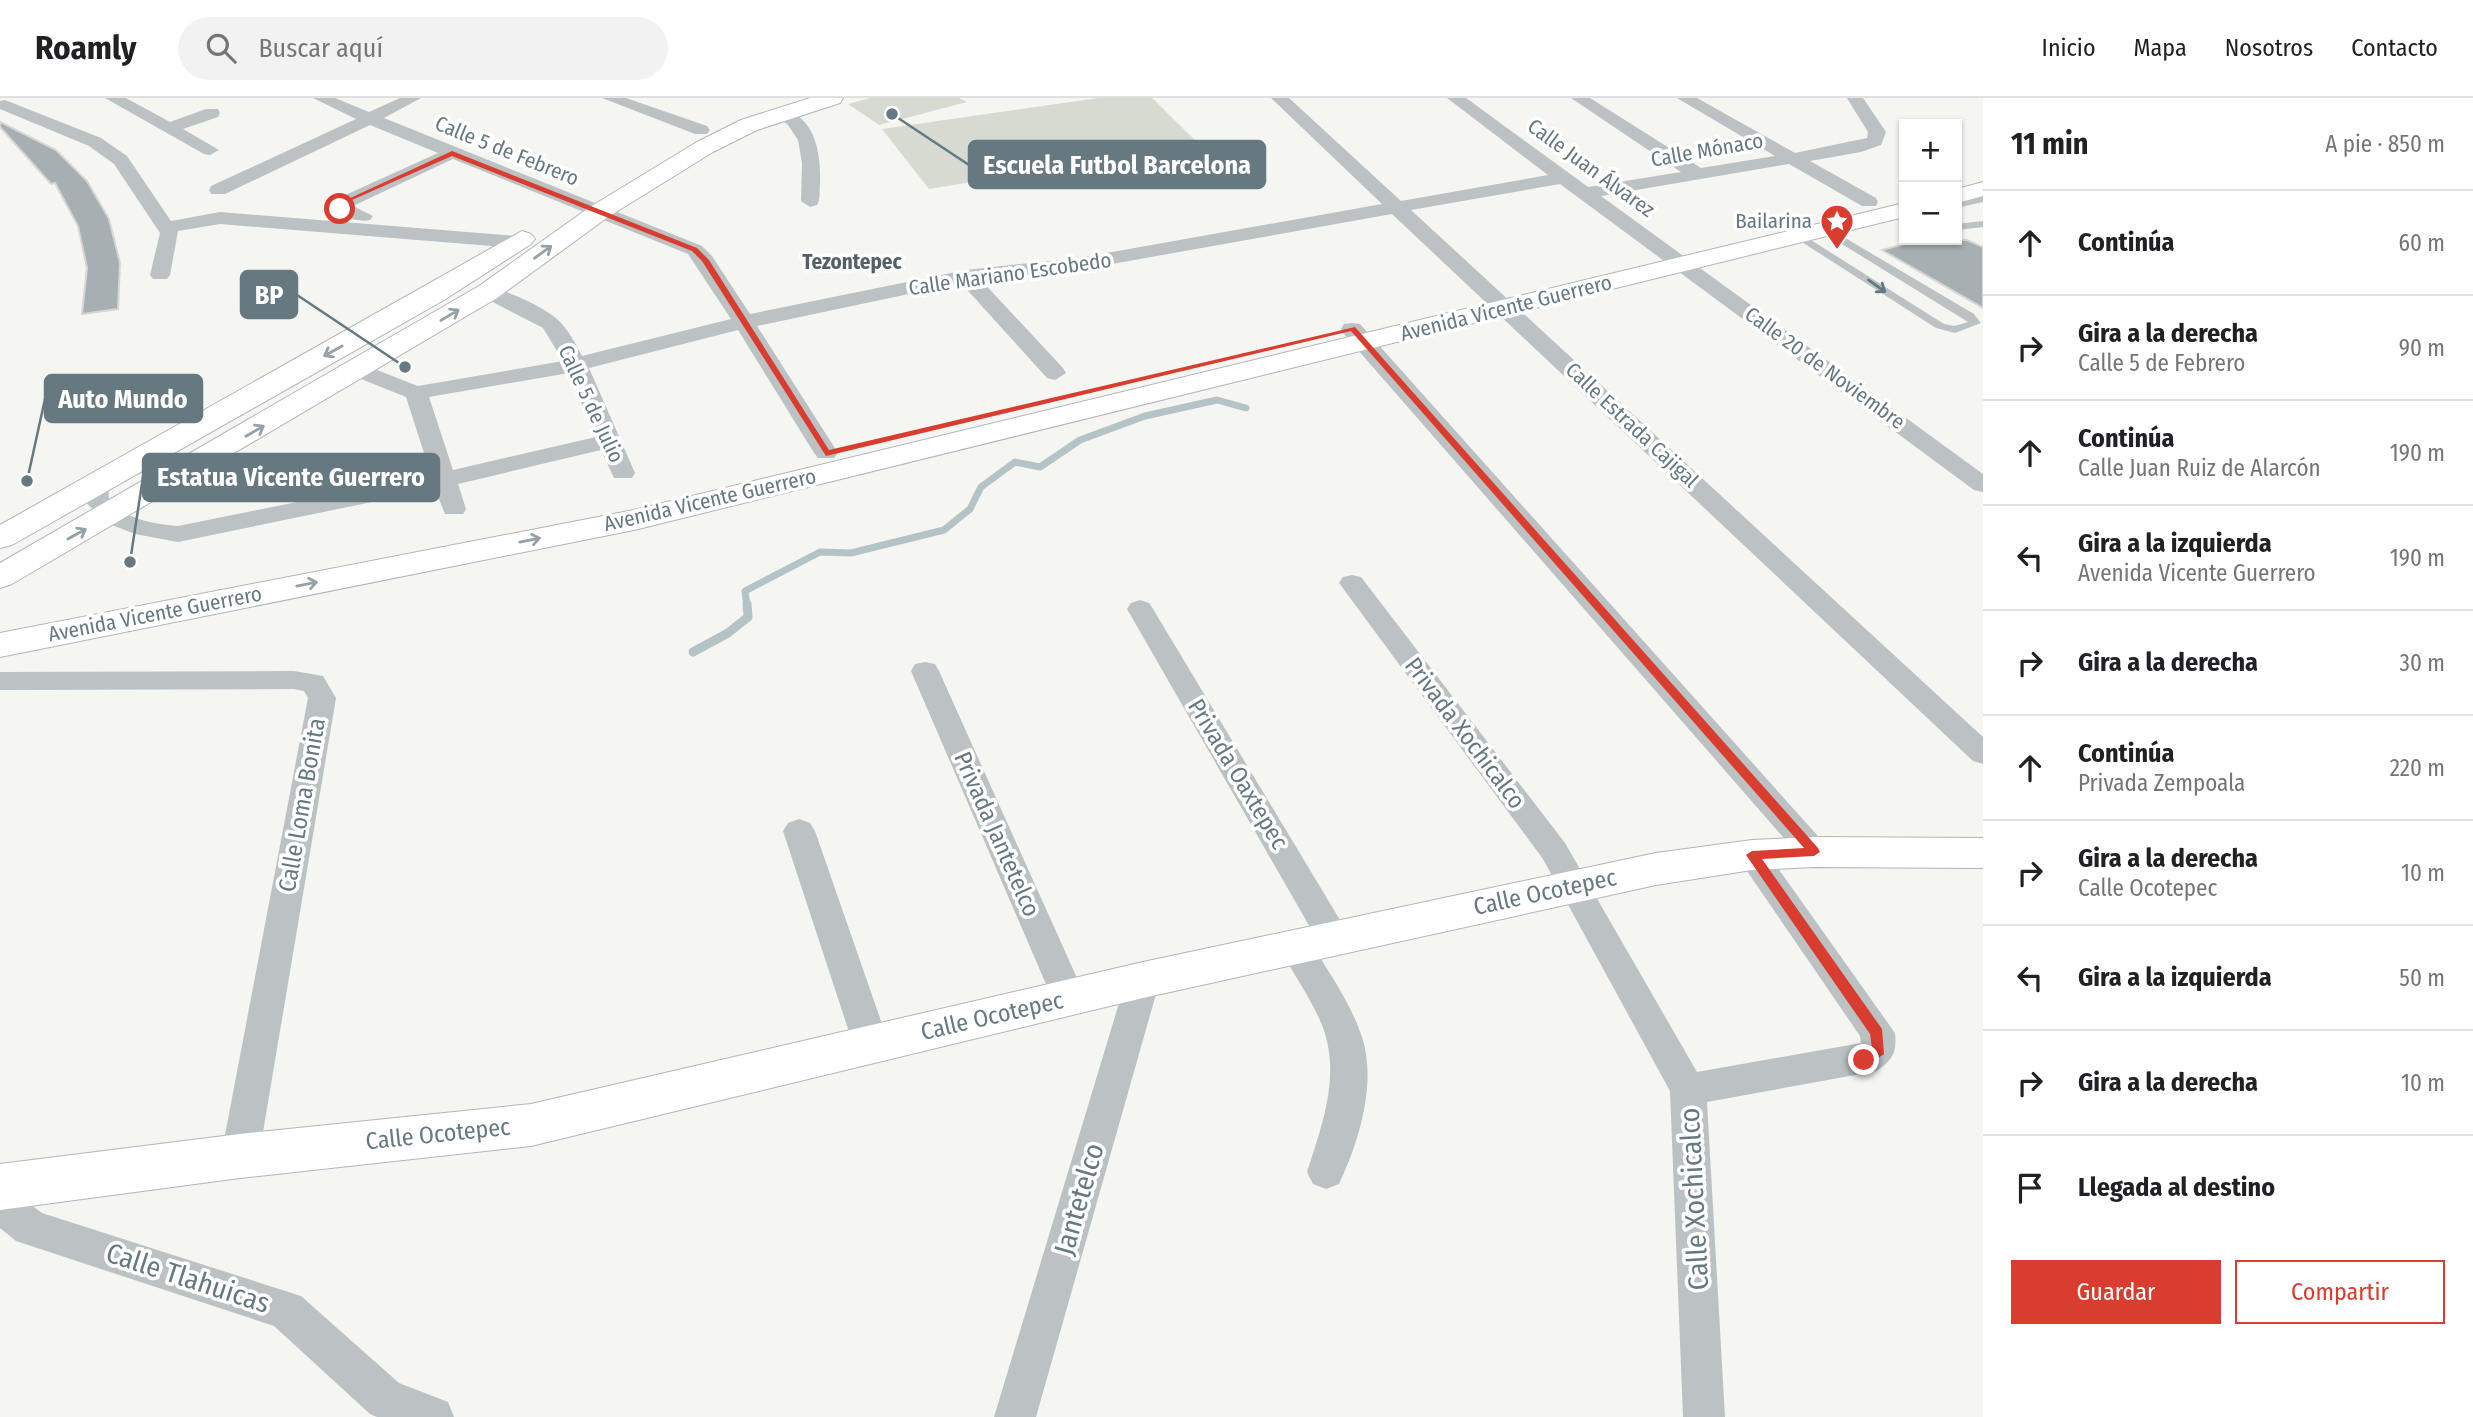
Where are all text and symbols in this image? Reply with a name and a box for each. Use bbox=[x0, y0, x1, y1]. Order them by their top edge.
search box bbox=[178, 17, 668, 80]
text: Roamly bbox=[35, 28, 136, 68]
icon: search bbox=[202, 29, 240, 67]
text: Buscar aquí bbox=[258, 33, 383, 64]
text: Inicio bbox=[2042, 34, 2096, 62]
text: Mapa bbox=[2134, 34, 2187, 62]
text: Nosotros bbox=[2225, 34, 2313, 62]
text: Contacto bbox=[2351, 34, 2438, 62]
street label: Calle 5 de Febrero bbox=[431, 110, 583, 192]
street label: Calle Juan Álvarez bbox=[1522, 113, 1660, 223]
map controls bbox=[1899, 119, 1962, 245]
button: + bbox=[1899, 119, 1962, 182]
text: 11 min bbox=[2011, 126, 2088, 162]
street label: Calle Mónaco bbox=[1649, 127, 1765, 173]
text: A pie · 850 m bbox=[2325, 130, 2445, 158]
callout: Escuela Futbol Barcelona bbox=[969, 141, 1265, 188]
text: Escuela Futbol Barcelona bbox=[983, 150, 1251, 181]
button: − bbox=[1899, 182, 1962, 245]
route start bbox=[324, 193, 355, 224]
place icon: Bailarina bbox=[1818, 202, 1856, 251]
place label: Bailarina bbox=[1735, 208, 1812, 234]
icon: ahead bbox=[2011, 224, 2049, 262]
text: Continúa bbox=[2078, 227, 2175, 258]
text: 60 m bbox=[2399, 229, 2445, 257]
one-way arrow bbox=[533, 245, 552, 259]
street label: Calle Mariano Escobedo bbox=[907, 247, 1113, 301]
district label: Tezontepec bbox=[802, 249, 902, 275]
street label: Avenida Vicente Guerrero bbox=[1398, 269, 1614, 347]
callout: BP bbox=[241, 271, 297, 318]
one-way arrow bbox=[1867, 279, 1886, 293]
text: BP bbox=[255, 280, 283, 311]
street label: Calle 20 de Noviembre bbox=[1740, 301, 1910, 435]
one-way arrow bbox=[440, 307, 460, 321]
text: Gira a la derecha bbox=[2078, 318, 2258, 349]
icon: right bbox=[2011, 329, 2049, 367]
text: 90 m bbox=[2399, 334, 2445, 362]
street label: Calle 5 de Julio bbox=[552, 341, 630, 467]
one-way arrow bbox=[323, 345, 344, 358]
text: Calle 5 de Febrero bbox=[2078, 349, 2245, 377]
street label: Calle Estrada Cajigal bbox=[1560, 357, 1704, 493]
callout: Auto Mundo bbox=[45, 375, 202, 422]
text: Auto Mundo bbox=[57, 384, 188, 415]
text: Continúa bbox=[2078, 423, 2175, 454]
one-way arrow bbox=[244, 424, 264, 438]
icon: ahead bbox=[2011, 434, 2049, 472]
text: 190 m bbox=[2390, 439, 2445, 467]
callout: Estatua Vicente Guerrero bbox=[143, 454, 439, 501]
text: Calle Juan Ruiz de Alarcón bbox=[2078, 454, 2321, 482]
text: Estatua Vicente Guerrero bbox=[157, 462, 425, 493]
street label: Avenida Vicente Guerrero bbox=[601, 463, 819, 537]
one-way arrow bbox=[66, 527, 87, 540]
text: Gira a la izquierda bbox=[2078, 528, 2272, 559]
one-way arrow bbox=[518, 533, 541, 546]
icon: left bbox=[2011, 539, 2049, 577]
text: 190 m bbox=[2390, 544, 2445, 572]
text: Avenida Vicente Guerrero bbox=[2078, 559, 2316, 587]
one-way arrow bbox=[295, 576, 318, 590]
street label: Avenida Vicente Guerrero bbox=[46, 581, 264, 647]
icon: right bbox=[2011, 644, 2049, 682]
text: Gira a la derecha bbox=[2078, 647, 2258, 678]
text: 30 m bbox=[2400, 649, 2445, 677]
street label: Privada Xochicalco bbox=[1399, 652, 1531, 814]
street label: Privada Oaxtepec bbox=[1182, 694, 1294, 854]
street label: Calle Loma Bonita bbox=[273, 716, 331, 894]
text: Continúa bbox=[2078, 738, 2175, 769]
street label: Privada Jantetelco bbox=[948, 747, 1046, 921]
icon: ahead bbox=[2011, 749, 2049, 787]
text: 220 m bbox=[2390, 754, 2445, 782]
text: Privada Zempoala bbox=[2078, 769, 2245, 797]
text: Gira a la derecha bbox=[2078, 843, 2258, 874]
icon: right bbox=[2011, 854, 2049, 892]
text: 10 m bbox=[2401, 859, 2445, 887]
street label: Calle Ocotepec bbox=[1471, 863, 1619, 921]
text: Calle Ocotepec bbox=[2078, 874, 2217, 902]
icon: left bbox=[2011, 959, 2049, 997]
text: Gira a la izquierda bbox=[2078, 962, 2272, 993]
text: 50 m bbox=[2399, 964, 2445, 992]
street label: Calle Ocotepec bbox=[918, 986, 1066, 1046]
route end bbox=[1848, 1044, 1879, 1075]
icon: right bbox=[2011, 1064, 2049, 1102]
text: Gira a la derecha bbox=[2078, 1067, 2258, 1098]
text: 10 m bbox=[2401, 1069, 2445, 1097]
street label: Calle Xochicalco bbox=[1673, 1107, 1715, 1291]
street label: Calle Ocotepec bbox=[364, 1112, 512, 1156]
street label: Jantetelco bbox=[1047, 1139, 1111, 1259]
icon: arrive bbox=[2011, 1169, 2049, 1207]
text: Llegada al destino bbox=[2078, 1172, 2275, 1203]
street label: Calle Tlahuicas bbox=[102, 1236, 274, 1320]
button: Guardar bbox=[2011, 1260, 2221, 1324]
button: Compartir bbox=[2235, 1260, 2445, 1324]

